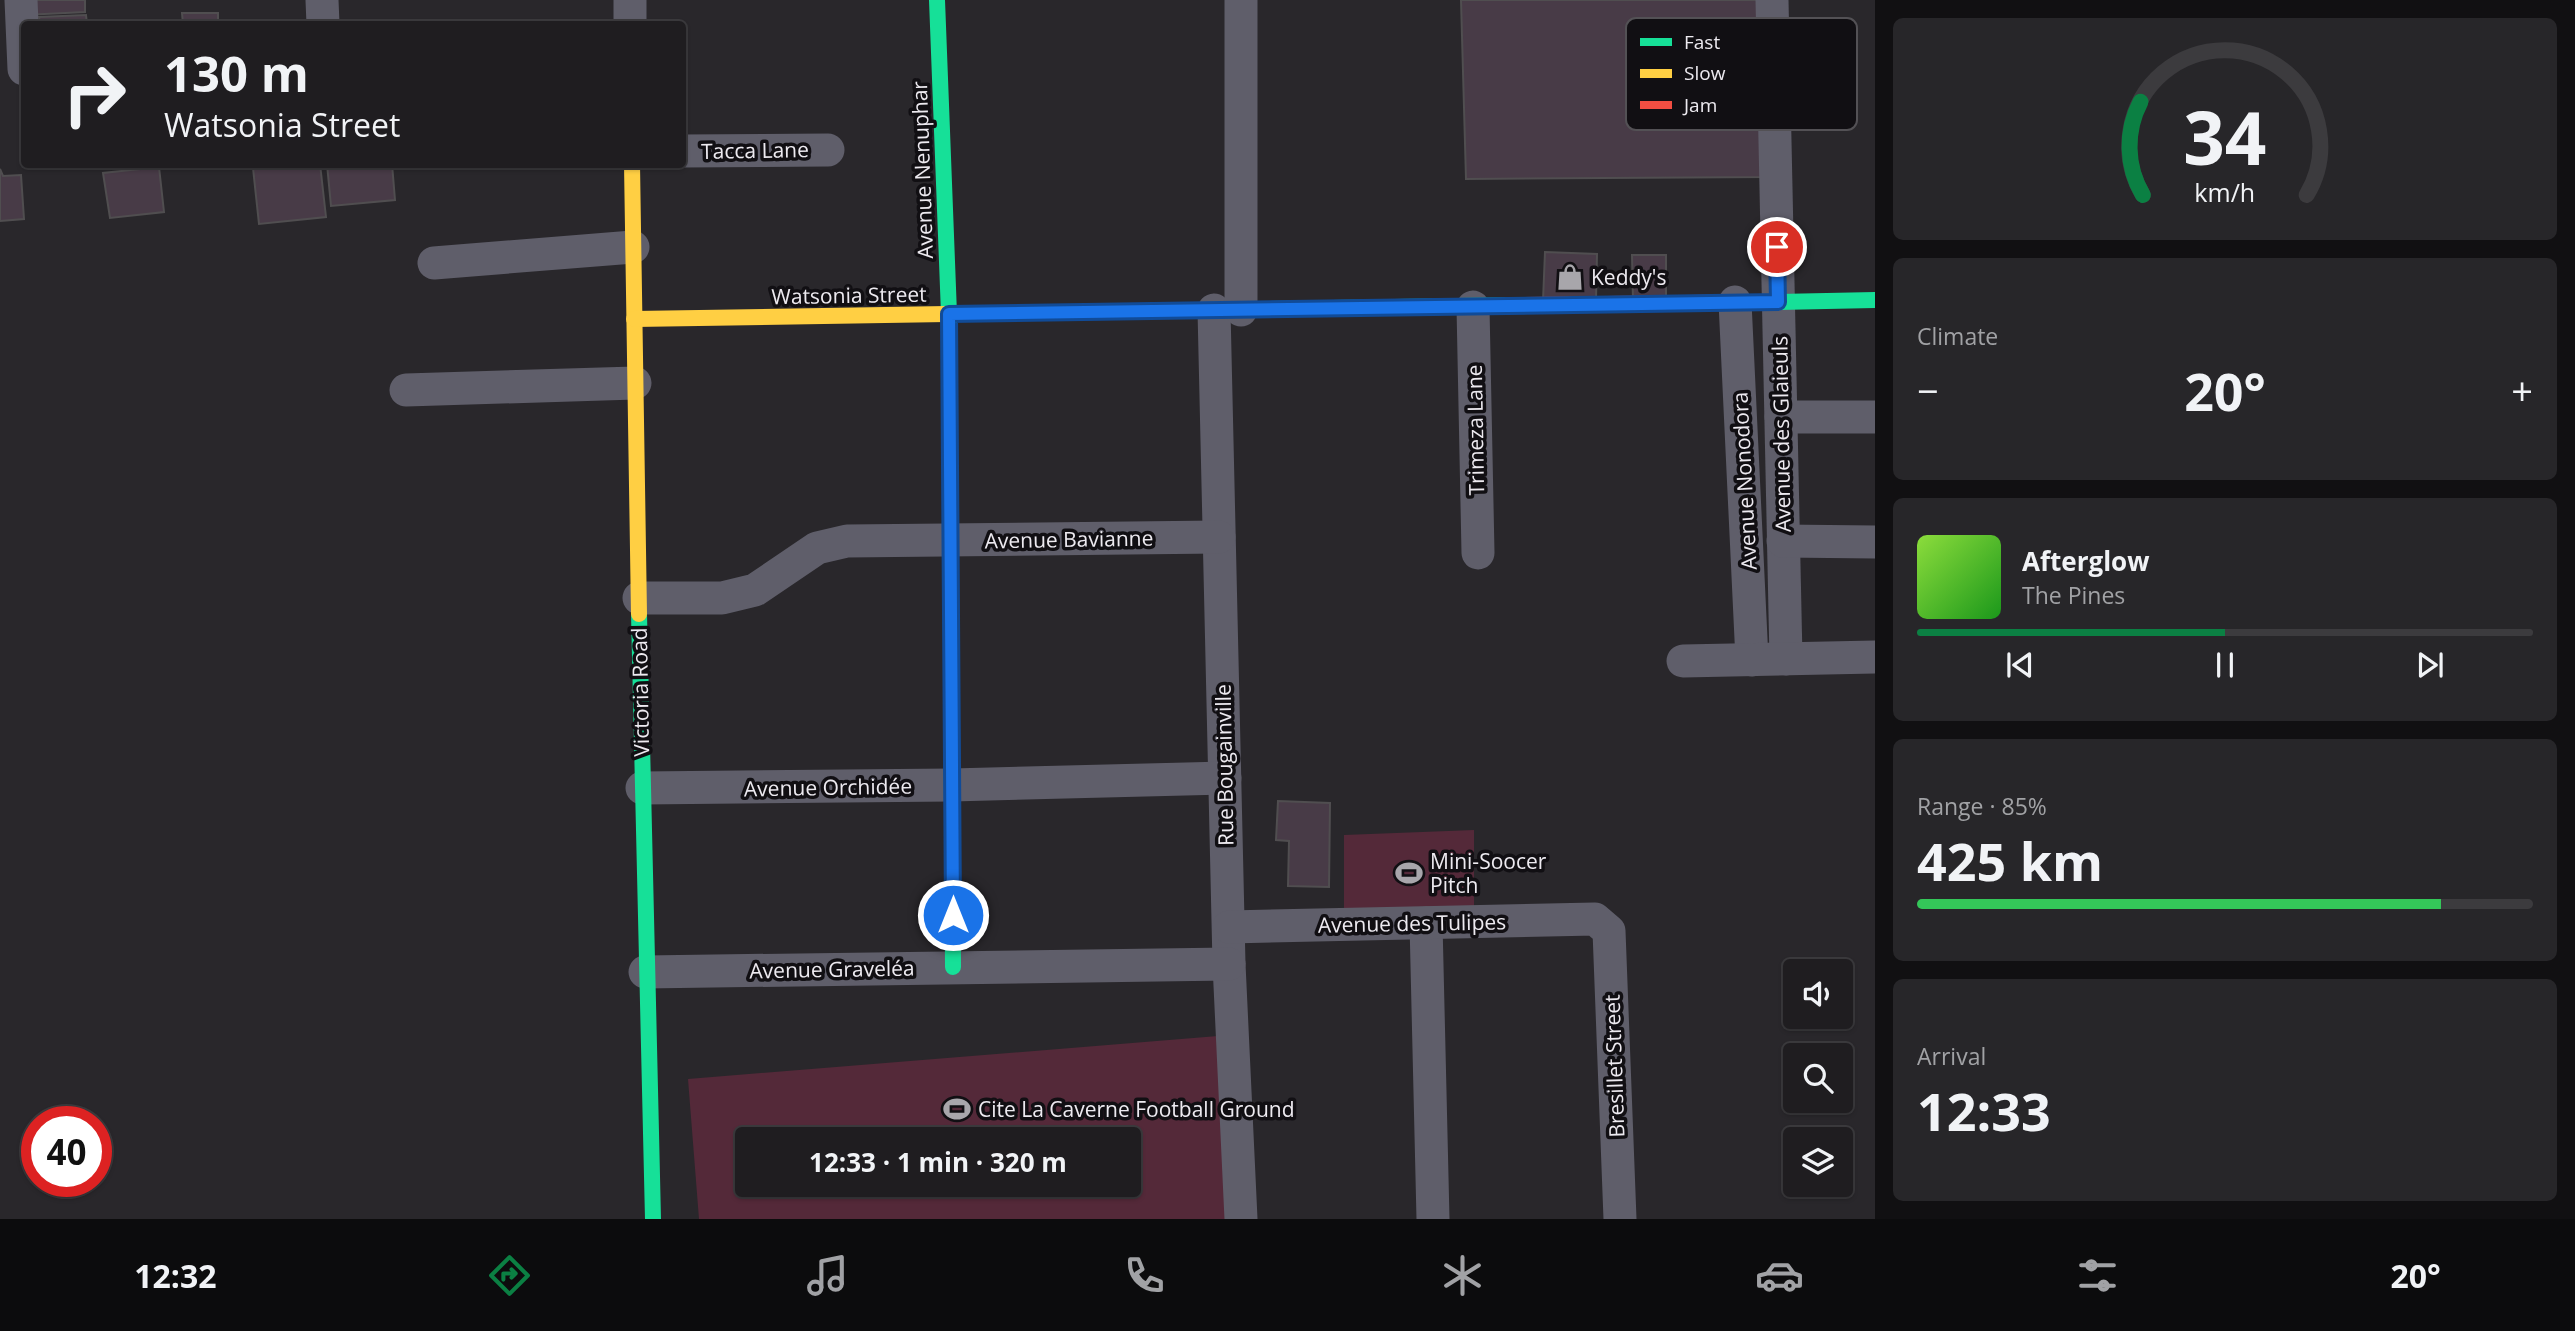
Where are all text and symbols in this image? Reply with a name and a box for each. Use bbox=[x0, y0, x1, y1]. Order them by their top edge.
legend bbox=[1626, 18, 1857, 130]
text: Fast bbox=[1684, 29, 1720, 55]
text: 130 m bbox=[164, 40, 309, 106]
icon: right bbox=[49, 49, 140, 140]
text: Slow bbox=[1684, 60, 1726, 86]
street label: Avenue Nenuphar bbox=[905, 80, 939, 259]
text: 34 bbox=[2183, 87, 2267, 186]
text: Jam bbox=[1682, 92, 1717, 118]
text: Watsonia Street bbox=[164, 103, 400, 146]
street label: Tacca Lane bbox=[701, 135, 809, 165]
text: km/h bbox=[2195, 175, 2255, 209]
pin bbox=[1747, 217, 1807, 277]
icon: arrive bbox=[1758, 228, 1796, 266]
shop icon: Keddy's bbox=[1555, 262, 1585, 292]
place label: Keddy's bbox=[1591, 263, 1666, 291]
street label: Watsonia Street bbox=[771, 280, 927, 310]
text: Climate bbox=[1917, 320, 1998, 352]
street label: Avenue des Glaieuls bbox=[1765, 336, 1797, 532]
text: 20° bbox=[2184, 355, 2266, 426]
street label: Trimeza Lane bbox=[1460, 364, 1490, 496]
text: − bbox=[1917, 364, 1939, 416]
text: + bbox=[2511, 364, 2533, 416]
street label: Avenue Nonodora bbox=[1725, 391, 1763, 571]
street label: Avenue Bavianne bbox=[984, 524, 1154, 554]
text: Afterglow bbox=[2022, 543, 2149, 579]
text: The Pines bbox=[2022, 579, 2125, 611]
street label: Victoria Road bbox=[625, 627, 655, 757]
icon: previous bbox=[2001, 646, 2039, 684]
icon: pause bbox=[2206, 646, 2244, 684]
icon: next bbox=[2411, 646, 2449, 684]
street label: Rue Bougainville bbox=[1209, 684, 1239, 846]
street label: Avenue Orchidée bbox=[744, 772, 912, 802]
text: Range · 85% bbox=[1917, 790, 2047, 822]
text: 425 km bbox=[1917, 825, 2103, 896]
place label: Mini-Soocer Pitch bbox=[1430, 847, 1547, 899]
sports icon: Mini-Soocer Pitch bbox=[1394, 858, 1424, 888]
position arrow bbox=[916, 878, 990, 952]
street label: Avenue des Tulipes bbox=[1318, 907, 1506, 939]
street label: Avenue Graveléa bbox=[749, 954, 915, 984]
map controls bbox=[1783, 959, 1853, 1197]
button: sound bbox=[1783, 959, 1853, 1029]
street label: Bresillet Street bbox=[1598, 994, 1630, 1138]
text: Arrival bbox=[1917, 1040, 1986, 1072]
button: search bbox=[1783, 1043, 1853, 1113]
text: 12:33 bbox=[1917, 1075, 2051, 1146]
sports icon: Cite La Caverne Football Ground bbox=[942, 1094, 972, 1124]
place label: Cite La Caverne Football Ground bbox=[978, 1095, 1295, 1123]
speed limit sign: 40 bbox=[21, 1106, 112, 1197]
button: layers bbox=[1783, 1127, 1853, 1197]
text: 12:33 · 1 min · 320 m bbox=[809, 1144, 1067, 1180]
icon: directions bbox=[485, 1251, 534, 1300]
icon: music bbox=[803, 1251, 852, 1300]
icon: phone bbox=[1120, 1251, 1169, 1300]
icon: climate bbox=[1438, 1251, 1487, 1300]
icon: car bbox=[1755, 1251, 1804, 1300]
icon: filters bbox=[2073, 1251, 2122, 1300]
text: 12:32 bbox=[134, 1254, 217, 1297]
text: 20° bbox=[2390, 1254, 2441, 1297]

